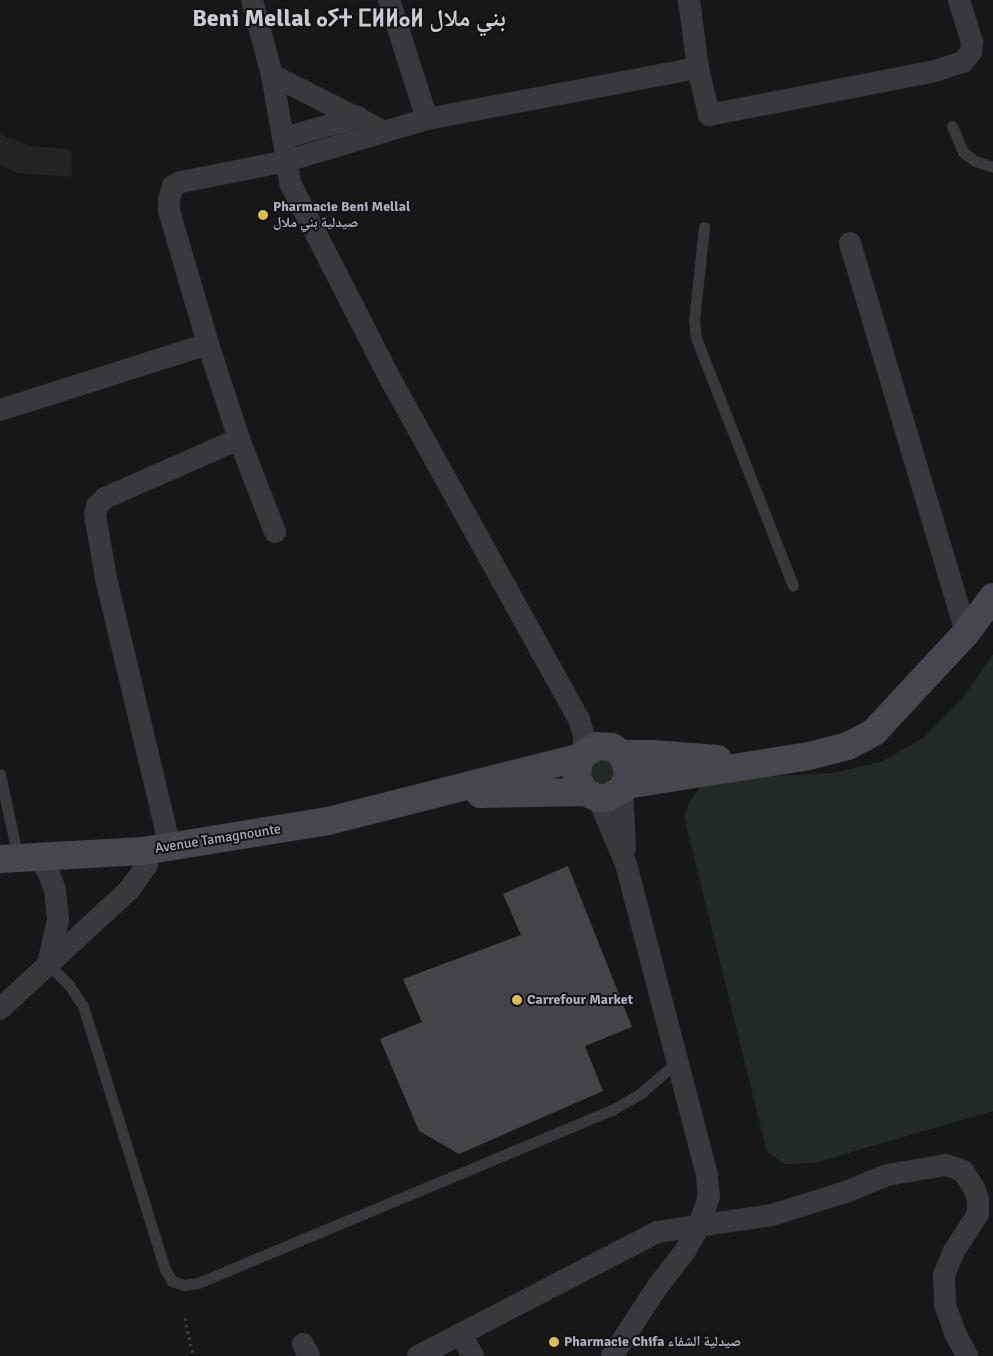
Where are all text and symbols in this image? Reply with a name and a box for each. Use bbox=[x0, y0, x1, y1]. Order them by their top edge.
district label: Beni Mellal ⴰⵢⵜ ⵎⵍⵍⴰⵍ بني ملال bbox=[192, 5, 506, 33]
place label: Pharmacie Beni Mellal صيدلية بني ملال bbox=[273, 199, 410, 232]
marker: Pharmacie Beni Mellal صيدلية بني ملال bbox=[257, 209, 269, 221]
street label: Avenue Tamagnounte bbox=[154, 821, 282, 857]
place label: Carrefour Market bbox=[527, 992, 633, 1008]
marker: Carrefour Market bbox=[511, 994, 523, 1006]
place label: Pharmacie Chifa صيدلية الشفاء bbox=[564, 1334, 741, 1350]
marker: Pharmacie Chifa صيدلية الشفاء bbox=[548, 1336, 560, 1348]

